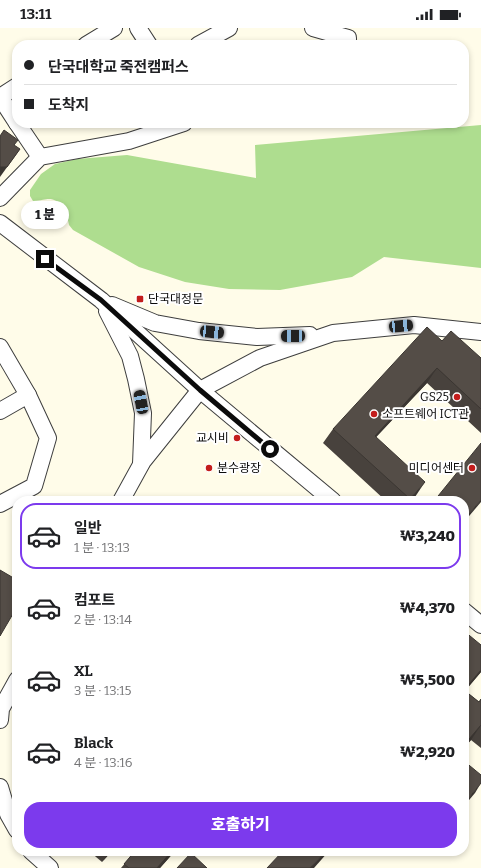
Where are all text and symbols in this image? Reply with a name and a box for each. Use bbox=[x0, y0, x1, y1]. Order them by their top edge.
text: 13:11 bbox=[20, 5, 52, 23]
text: 단국대학교 죽전캠퍼스 bbox=[48, 58, 189, 76]
text: 도착지 bbox=[48, 96, 89, 114]
callout: 1 분 bbox=[21, 201, 69, 229]
text: 1 분 bbox=[35, 207, 55, 222]
route end bbox=[36, 250, 54, 268]
place label: 단국대정문 bbox=[148, 292, 203, 306]
marker: 단국대정문 bbox=[135, 294, 145, 304]
car bbox=[389, 319, 413, 333]
car bbox=[199, 325, 225, 339]
car bbox=[281, 330, 305, 342]
car bbox=[133, 389, 149, 415]
place label: GS25 bbox=[420, 390, 449, 404]
marker: GS25 bbox=[452, 392, 462, 402]
place label: 소프트웨어 ICT관 bbox=[382, 407, 469, 421]
marker: 소프트웨어 ICT관 bbox=[369, 409, 379, 419]
place label: 교시비 bbox=[196, 431, 229, 445]
marker: 교시비 bbox=[232, 433, 242, 443]
route start bbox=[261, 440, 279, 458]
place label: 분수광장 bbox=[217, 461, 261, 475]
place label: 미디어센터 bbox=[409, 461, 464, 475]
marker: 분수광장 bbox=[204, 463, 214, 473]
marker: 미디어센터 bbox=[467, 463, 477, 473]
icon: car bbox=[26, 518, 62, 554]
text: 일반 bbox=[74, 519, 102, 537]
text: ₩3,240 bbox=[400, 527, 455, 545]
text: 1 분 · 13:13 bbox=[74, 540, 130, 555]
icon: car bbox=[26, 590, 62, 626]
text: 컴포트 bbox=[74, 591, 115, 609]
text: ₩4,370 bbox=[400, 599, 455, 617]
text: 2 분 · 13:14 bbox=[74, 612, 132, 627]
icon: car bbox=[26, 662, 62, 698]
text: XL bbox=[74, 662, 93, 680]
text: ₩5,500 bbox=[400, 671, 455, 689]
text: 3 분 · 13:15 bbox=[74, 683, 132, 698]
icon: car bbox=[26, 734, 62, 770]
text: Black bbox=[74, 734, 113, 752]
text: ₩2,920 bbox=[400, 743, 455, 761]
text: 4 분 · 13:16 bbox=[74, 755, 132, 770]
button: 호출하기 bbox=[24, 802, 457, 848]

